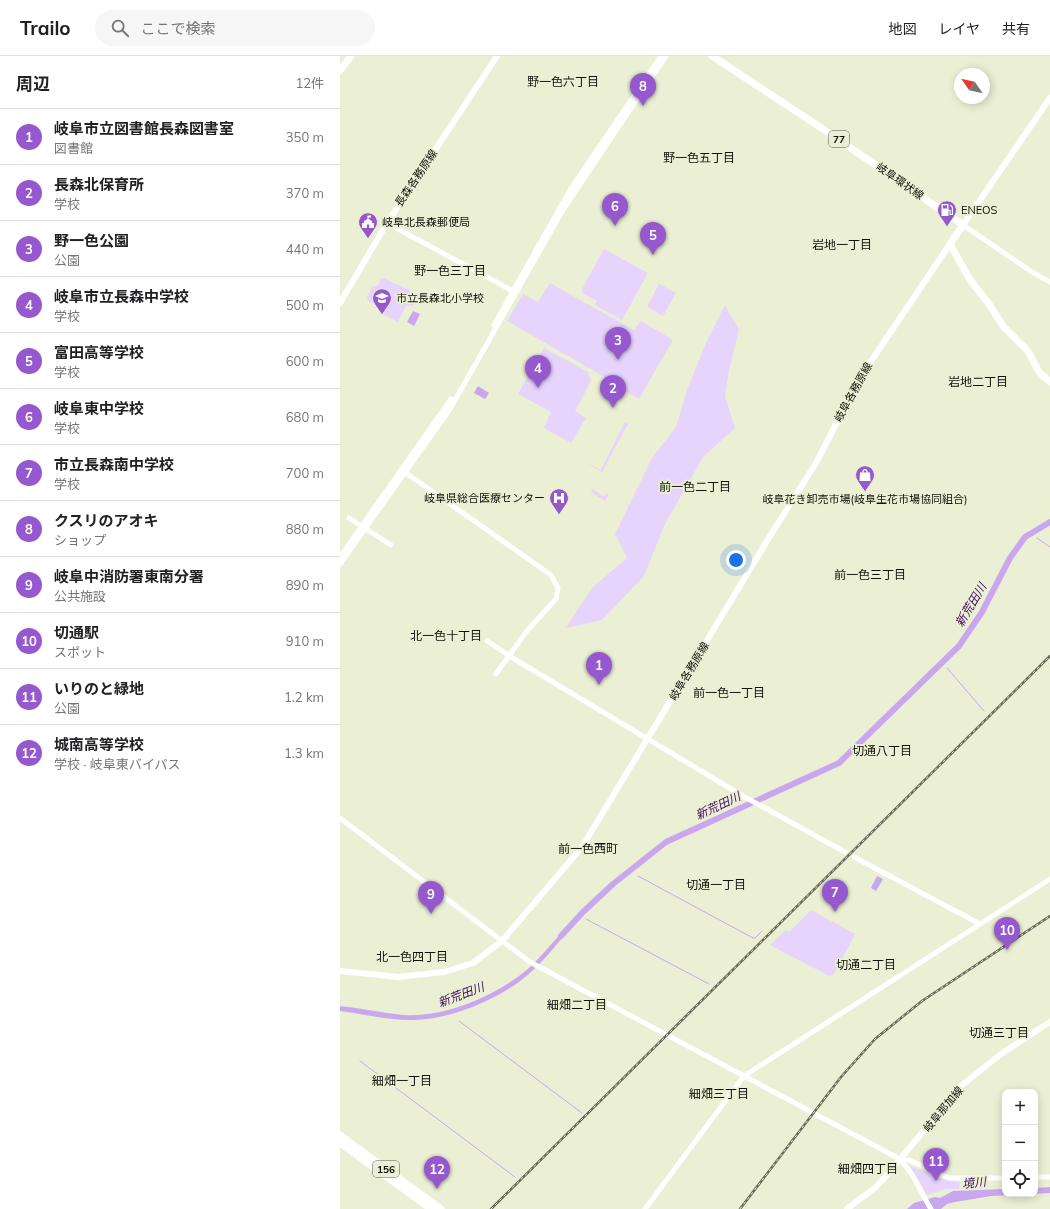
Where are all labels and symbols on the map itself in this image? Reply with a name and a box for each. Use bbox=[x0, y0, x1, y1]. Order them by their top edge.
north arrow bbox=[954, 68, 990, 104]
pin: 8 bbox=[630, 73, 656, 106]
district label: 野一色六丁目 bbox=[527, 74, 599, 89]
road number: 77 bbox=[829, 131, 849, 147]
street label: 長森各務原線 bbox=[392, 147, 440, 209]
district label: 野一色五丁目 bbox=[663, 150, 735, 165]
street label: 岐阜環状線 bbox=[873, 159, 927, 203]
pin: 6 bbox=[602, 193, 628, 226]
fuel station icon: ENEOS bbox=[936, 199, 958, 227]
place label: ENEOS bbox=[961, 203, 998, 217]
public building icon: 岐阜北長森郵便局 bbox=[357, 211, 379, 239]
place label: 岐阜北長森郵便局 bbox=[382, 215, 470, 229]
pin: 5 bbox=[640, 222, 666, 255]
district label: 岩地一丁目 bbox=[812, 237, 872, 252]
district label: 野一色三丁目 bbox=[414, 263, 486, 278]
school or university icon: 市立長森北小学校 bbox=[371, 287, 393, 315]
place label: 市立長森北小学校 bbox=[396, 291, 484, 305]
pin: 3 bbox=[605, 327, 631, 360]
pin: 4 bbox=[525, 355, 551, 388]
street label: 岐阜各務原線 bbox=[831, 360, 875, 424]
district label: 岩地二丁目 bbox=[948, 374, 1008, 389]
pin: 2 bbox=[600, 375, 626, 408]
shop icon: 岐阜花き卸売市場(岐阜生花市場協同組合) bbox=[854, 464, 876, 492]
district label: 前一色二丁目 bbox=[659, 479, 731, 494]
hospital icon: 岐阜県総合医療センター bbox=[548, 487, 570, 515]
place label: 岐阜県総合医療センター bbox=[424, 491, 545, 505]
place label: 岐阜花き卸売市場(岐阜生花市場協同組合) bbox=[763, 492, 968, 506]
your location bbox=[726, 550, 746, 570]
district label: 前一色三丁目 bbox=[834, 567, 906, 582]
water label: 新荒田川 bbox=[952, 579, 990, 629]
district label: 北一色十丁目 bbox=[410, 628, 482, 643]
street label: 岐阜各務原線 bbox=[666, 639, 712, 703]
pin: 1 bbox=[586, 652, 612, 685]
district label: 前一色一丁目 bbox=[693, 685, 765, 700]
district label: 切通八丁目 bbox=[852, 743, 912, 758]
water label: 新荒田川 bbox=[693, 788, 745, 822]
district label: 前一色西町 bbox=[558, 841, 618, 856]
district label: 切通一丁目 bbox=[686, 877, 746, 892]
pin: 7 bbox=[822, 879, 848, 912]
pin: 9 bbox=[418, 881, 444, 914]
pin: 10 bbox=[994, 917, 1020, 950]
district label: 北一色四丁目 bbox=[376, 949, 448, 964]
district label: 切通二丁目 bbox=[836, 957, 896, 972]
water label: 新荒田川 bbox=[436, 978, 488, 1010]
district label: 細畑二丁目 bbox=[547, 997, 607, 1012]
district label: 切通三丁目 bbox=[969, 1025, 1029, 1040]
district label: 細畑一丁目 bbox=[372, 1073, 432, 1088]
street label: 岐阜那加線 bbox=[920, 1083, 966, 1135]
district label: 細畑三丁目 bbox=[689, 1086, 749, 1101]
pin: 11 bbox=[923, 1148, 949, 1181]
pin: 12 bbox=[424, 1156, 450, 1189]
road number: 156 bbox=[373, 1161, 399, 1177]
district label: 細畑四丁目 bbox=[838, 1161, 898, 1176]
water label: 境川 bbox=[961, 1174, 989, 1191]

